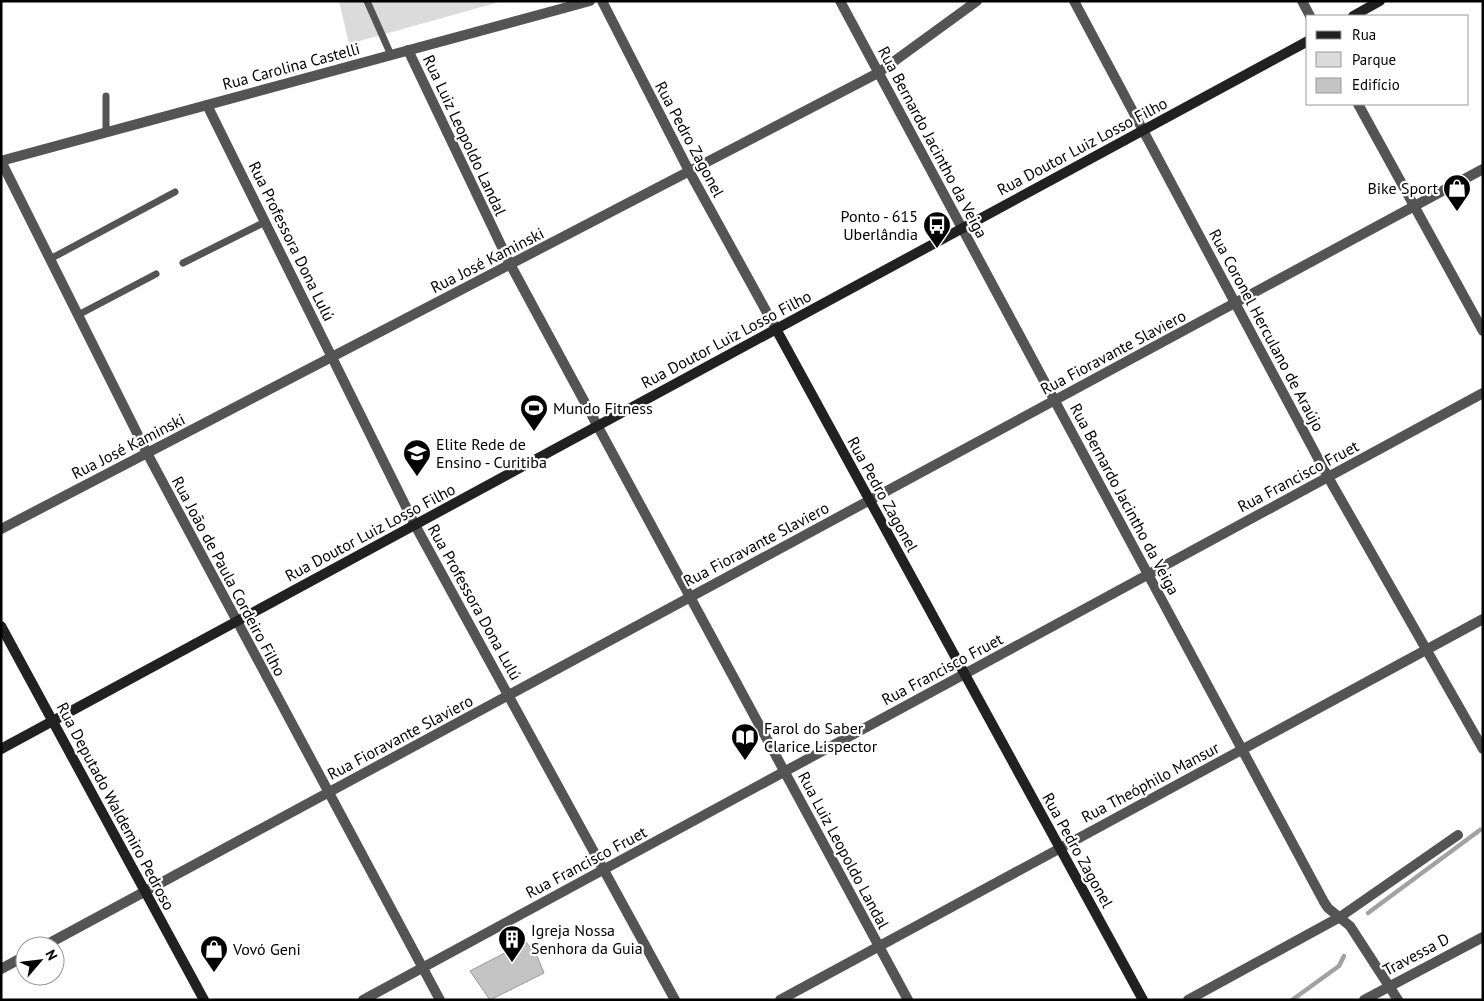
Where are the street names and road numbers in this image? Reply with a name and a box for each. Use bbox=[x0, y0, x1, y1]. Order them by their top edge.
street label: Rua Carolina Castelli bbox=[220, 38, 362, 94]
street label: Rua Bernardo Jacintho da Veiga bbox=[874, 43, 992, 241]
street label: Rua Luiz Leopoldo Landal bbox=[419, 51, 511, 219]
street label: Rua Pedro Zagonel bbox=[651, 78, 729, 201]
street label: Rua Doutor Luiz Losso Filho bbox=[993, 93, 1171, 199]
street label: Rua Professora Dona Lulú bbox=[245, 158, 339, 324]
street label: Rua José Kaminski bbox=[427, 223, 547, 297]
street label: Rua Coronel Herculano de Araújo bbox=[1205, 225, 1329, 435]
street label: Rua Doutor Luiz Losso Filho bbox=[637, 286, 815, 392]
street label: Rua Fioravante Slaviero bbox=[1037, 305, 1189, 399]
street label: Rua Bernardo Jacintho da Veiga bbox=[1066, 400, 1184, 598]
street label: Rua José Kaminski bbox=[68, 409, 188, 483]
street label: Rua Pedro Zagonel bbox=[843, 433, 923, 555]
street label: Rua Francisco Fruet bbox=[1234, 435, 1363, 516]
street label: Rua João de Paula Cordeiro Filho bbox=[168, 473, 290, 679]
street label: Rua Doutor Luiz Losso Filho bbox=[281, 479, 459, 585]
street label: Rua Fioravante Slaviero bbox=[680, 497, 832, 591]
street label: Rua Professora Dona Lulú bbox=[424, 521, 526, 683]
street label: Rua Francisco Fruet bbox=[878, 628, 1007, 709]
street label: Rua Fioravante Slaviero bbox=[324, 690, 476, 784]
street label: Rua Deputado Waldemiro Pedroso bbox=[53, 699, 179, 913]
street label: Rua Theóphilo Mansur bbox=[1078, 737, 1223, 827]
street label: Rua Luiz Leopoldo Landal bbox=[794, 768, 894, 932]
street label: Rua Pedro Zagonel bbox=[1038, 789, 1118, 911]
street label: Rua Francisco Fruet bbox=[522, 821, 651, 902]
street label: Travessa D bbox=[1379, 928, 1453, 980]

